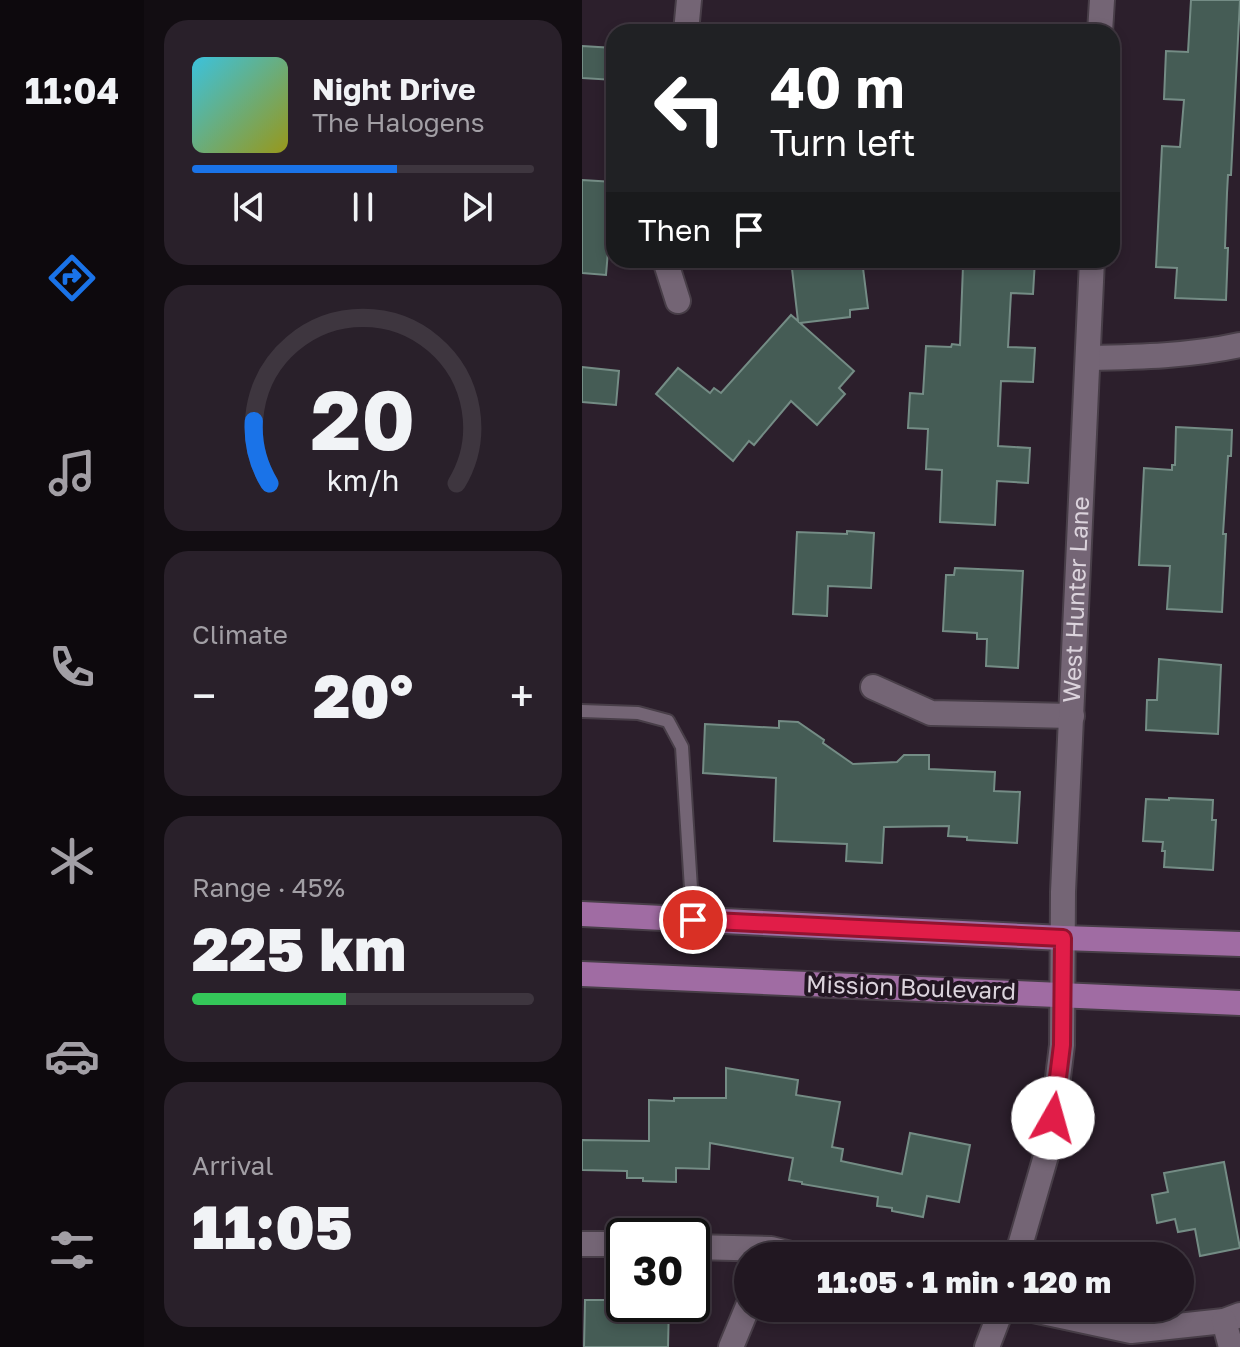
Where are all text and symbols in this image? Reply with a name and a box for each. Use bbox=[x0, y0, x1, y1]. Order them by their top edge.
text: 40 m bbox=[770, 53, 904, 120]
icon: left bbox=[638, 56, 742, 160]
text: 11:04 bbox=[25, 69, 119, 112]
text: Night Drive bbox=[312, 71, 476, 107]
text: The Halogens bbox=[312, 107, 485, 138]
text: Turn left bbox=[770, 121, 916, 164]
icon: previous bbox=[227, 185, 271, 229]
icon: pause bbox=[341, 185, 385, 229]
icon: next bbox=[455, 185, 499, 229]
icon: arrive bbox=[727, 208, 771, 252]
text: Then bbox=[638, 212, 711, 248]
icon: directions bbox=[44, 250, 100, 306]
text: 20 bbox=[311, 368, 415, 468]
icon: music bbox=[44, 445, 100, 501]
text: km/h bbox=[327, 463, 399, 497]
street label: West Hunter Lane bbox=[1056, 496, 1094, 704]
text: Climate bbox=[192, 619, 288, 650]
icon: phone bbox=[44, 639, 100, 695]
text: 20° bbox=[313, 659, 413, 731]
text: − bbox=[192, 669, 216, 722]
text: + bbox=[510, 669, 534, 722]
icon: climate bbox=[44, 833, 100, 889]
text: Range · 45% bbox=[192, 872, 345, 903]
pin bbox=[659, 886, 727, 954]
icon: arrive bbox=[671, 898, 715, 942]
text: 225 km bbox=[192, 912, 406, 984]
street label: Mission Boulevard bbox=[806, 968, 1017, 1005]
icon: car bbox=[44, 1028, 100, 1084]
position arrow bbox=[1011, 1076, 1095, 1160]
text: Arrival bbox=[192, 1150, 273, 1181]
text: 11:05 bbox=[192, 1190, 353, 1262]
speed limit sign: 30 bbox=[606, 1218, 710, 1322]
icon: filters bbox=[44, 1222, 100, 1278]
text: 11:05 · 1 min · 120 m bbox=[817, 1264, 1111, 1300]

